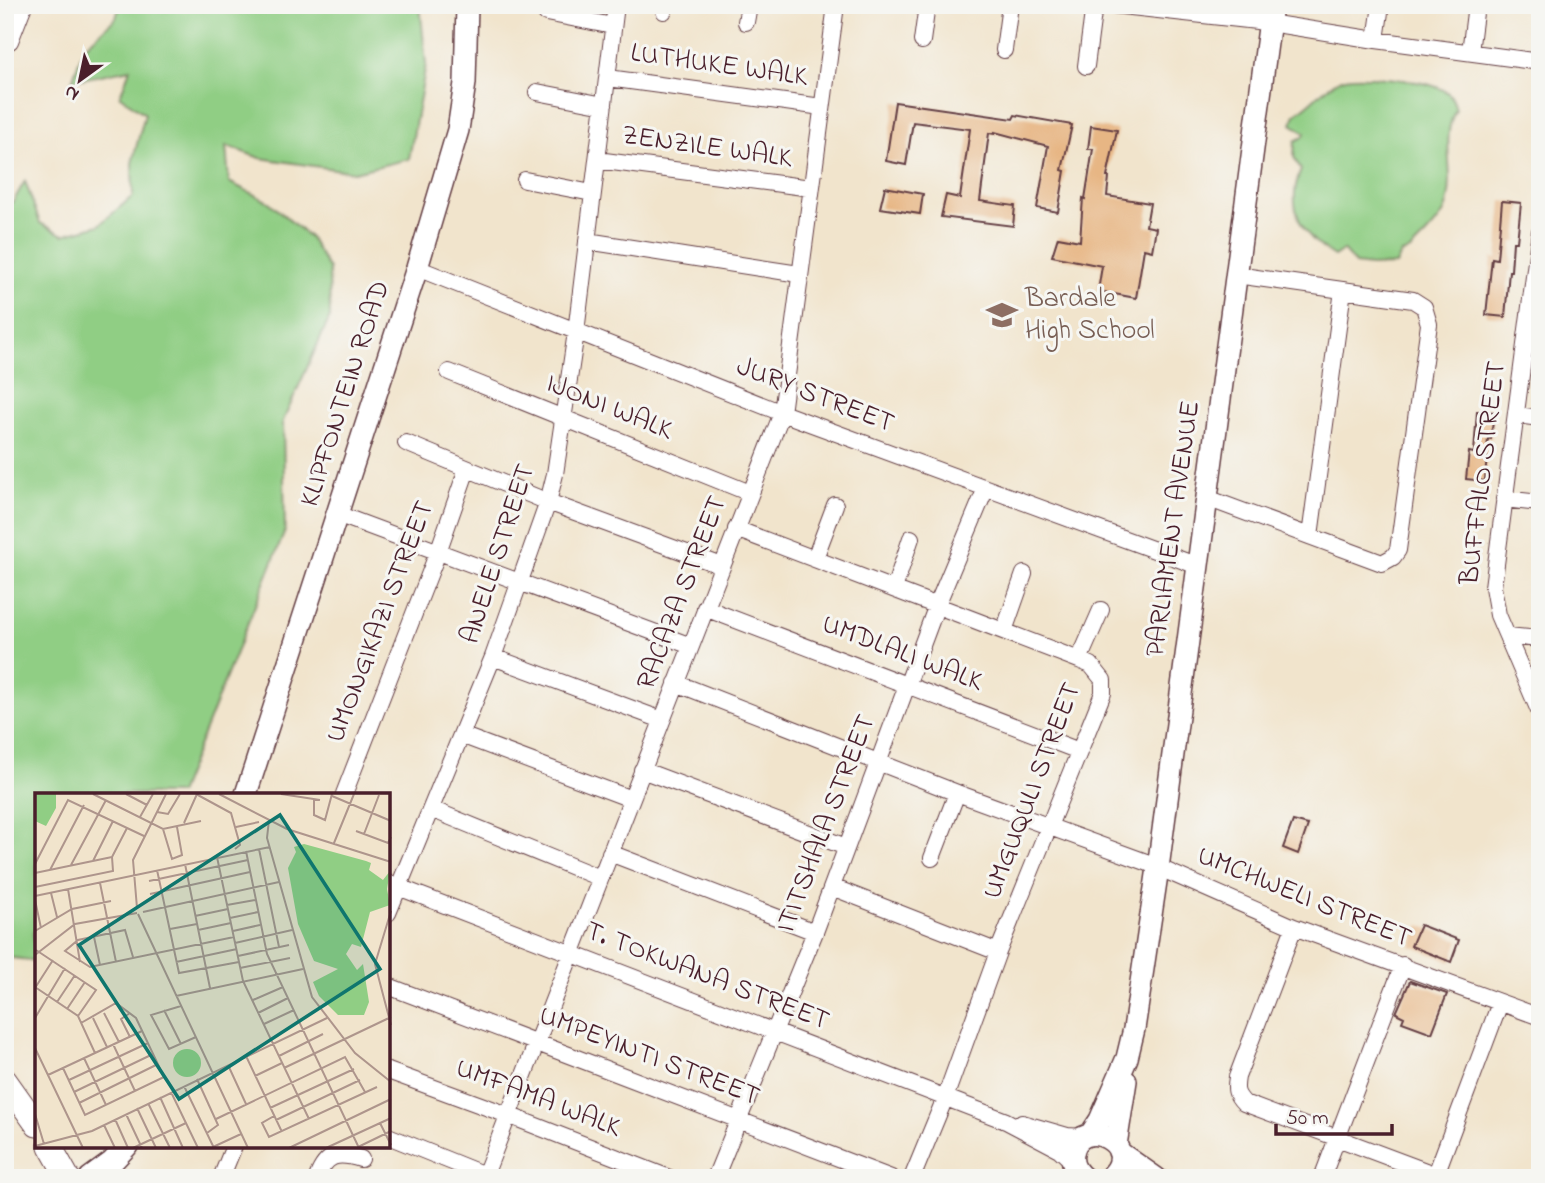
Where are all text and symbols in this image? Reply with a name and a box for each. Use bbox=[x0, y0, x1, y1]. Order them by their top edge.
street label: LUTHUKE WALK bbox=[628, 33, 811, 99]
north arrow bbox=[46, 46, 116, 116]
text: N bbox=[59, 77, 85, 107]
street label: ZENZILE WALK bbox=[619, 116, 795, 180]
street label: KLIPFONTEIN ROAD bbox=[290, 276, 402, 512]
place label: Bardale High School bbox=[1024, 279, 1155, 352]
school or university icon: Bardale High School bbox=[985, 298, 1019, 332]
street label: JURY STREET bbox=[730, 347, 900, 445]
street label: BUFFALO STREET bbox=[1450, 359, 1518, 588]
street label: IJONI WALK bbox=[539, 364, 679, 452]
street label: PARLIAMENT AVENUE bbox=[1136, 398, 1212, 660]
street label: ANELE STREET bbox=[451, 459, 547, 649]
street label: RACAZA STREET bbox=[627, 490, 739, 696]
street label: UMONGIKAZI STREET bbox=[316, 495, 446, 749]
street label: UMDLALI WALK bbox=[815, 604, 989, 704]
street label: UMGUQULI STREET bbox=[973, 677, 1093, 905]
street label: ITITSHALA STREET bbox=[766, 709, 888, 939]
inset map bbox=[35, 793, 390, 1148]
street label: UMCHWELI STREET bbox=[1190, 836, 1418, 960]
street label: T. TOKWANA STREET bbox=[579, 912, 835, 1042]
street label: UMPEYINTI STREET bbox=[533, 996, 765, 1118]
street label: UMFAMA WALK bbox=[449, 1049, 627, 1150]
scale bar bbox=[1276, 1092, 1391, 1136]
text: 50 m bbox=[1286, 1104, 1329, 1134]

